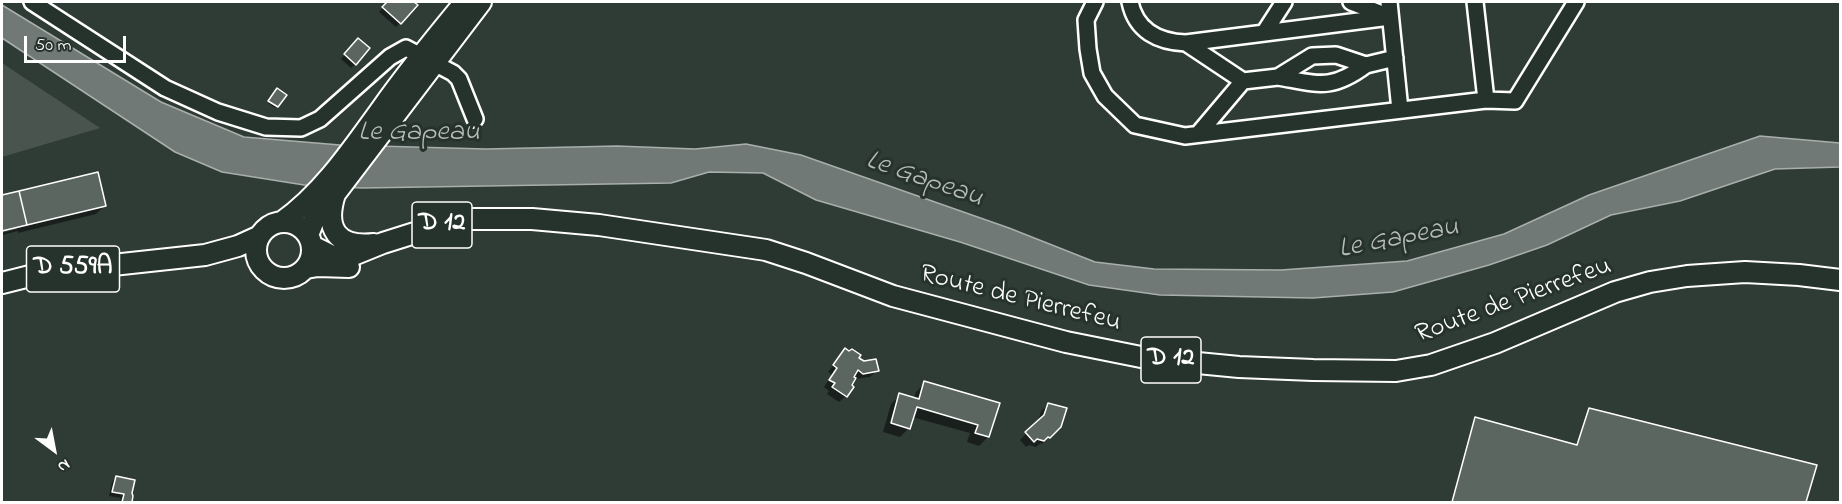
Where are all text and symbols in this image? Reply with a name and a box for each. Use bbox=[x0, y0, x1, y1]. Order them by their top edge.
scale bar bbox=[27, 24, 129, 62]
text: 50 m bbox=[35, 33, 72, 59]
water label: Le Gapeau bbox=[358, 117, 480, 151]
water label: Le Gapeau bbox=[861, 145, 987, 217]
road number: D 12 bbox=[412, 202, 472, 248]
water label: Le Gapeau bbox=[1336, 212, 1462, 268]
road number: D 559A bbox=[26, 246, 119, 292]
street label: Route de Pierrefeu bbox=[1412, 252, 1616, 352]
street label: Route de Pierrefeu bbox=[916, 259, 1124, 341]
road number: D 12 bbox=[1141, 337, 1201, 383]
north arrow bbox=[24, 420, 84, 480]
text: N bbox=[53, 452, 74, 478]

